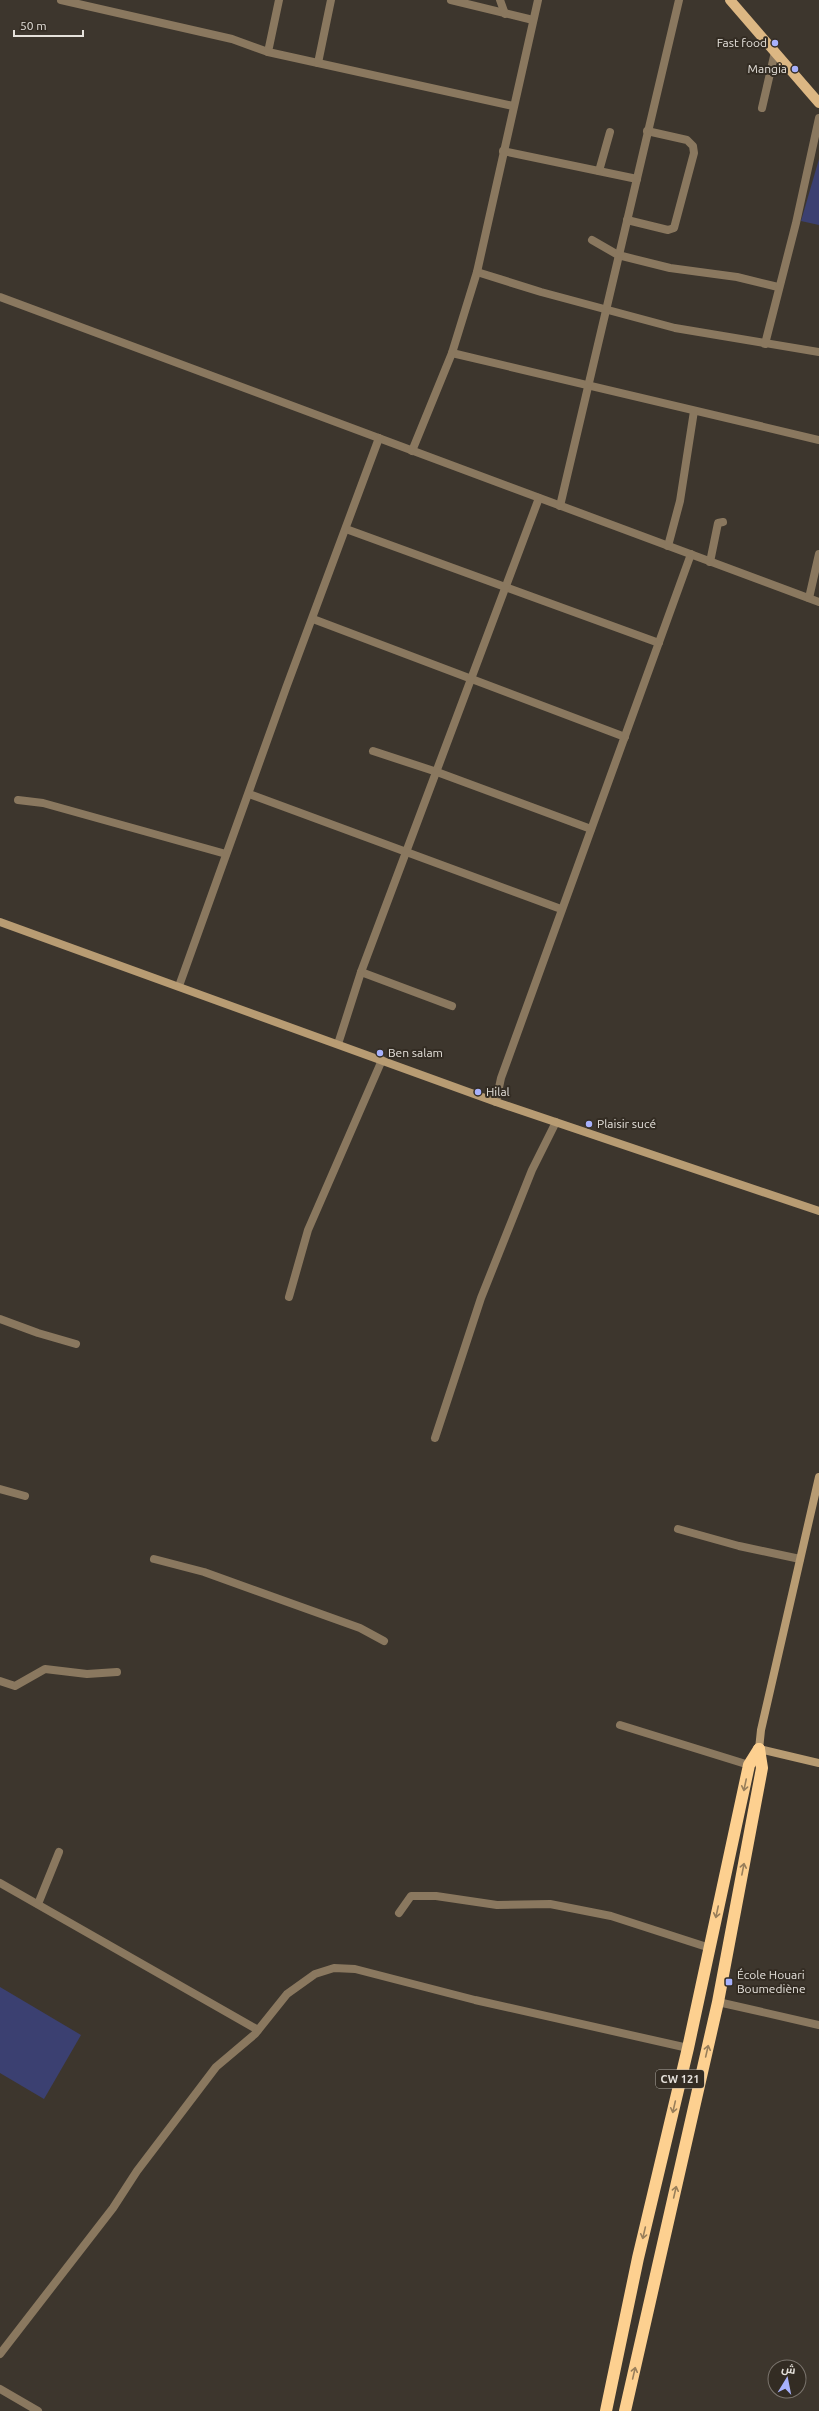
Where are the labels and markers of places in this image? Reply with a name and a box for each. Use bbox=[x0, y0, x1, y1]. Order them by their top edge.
place label: Fast food bbox=[717, 36, 767, 49]
marker: Fast food bbox=[770, 38, 780, 48]
place label: Mangia bbox=[748, 62, 787, 75]
marker: Mangia bbox=[790, 64, 800, 74]
place label: Ben salam bbox=[388, 1046, 443, 1059]
marker: Ben salam bbox=[375, 1048, 385, 1058]
place label: Hilal bbox=[486, 1085, 510, 1098]
marker: Hilal bbox=[473, 1087, 483, 1097]
place label: Plaisir sucé bbox=[597, 1117, 656, 1130]
marker: Plaisir sucé bbox=[584, 1119, 594, 1129]
place label: École Houari Boumediène bbox=[737, 1968, 806, 1995]
marker: École Houari Boumediène bbox=[724, 1977, 734, 1987]

